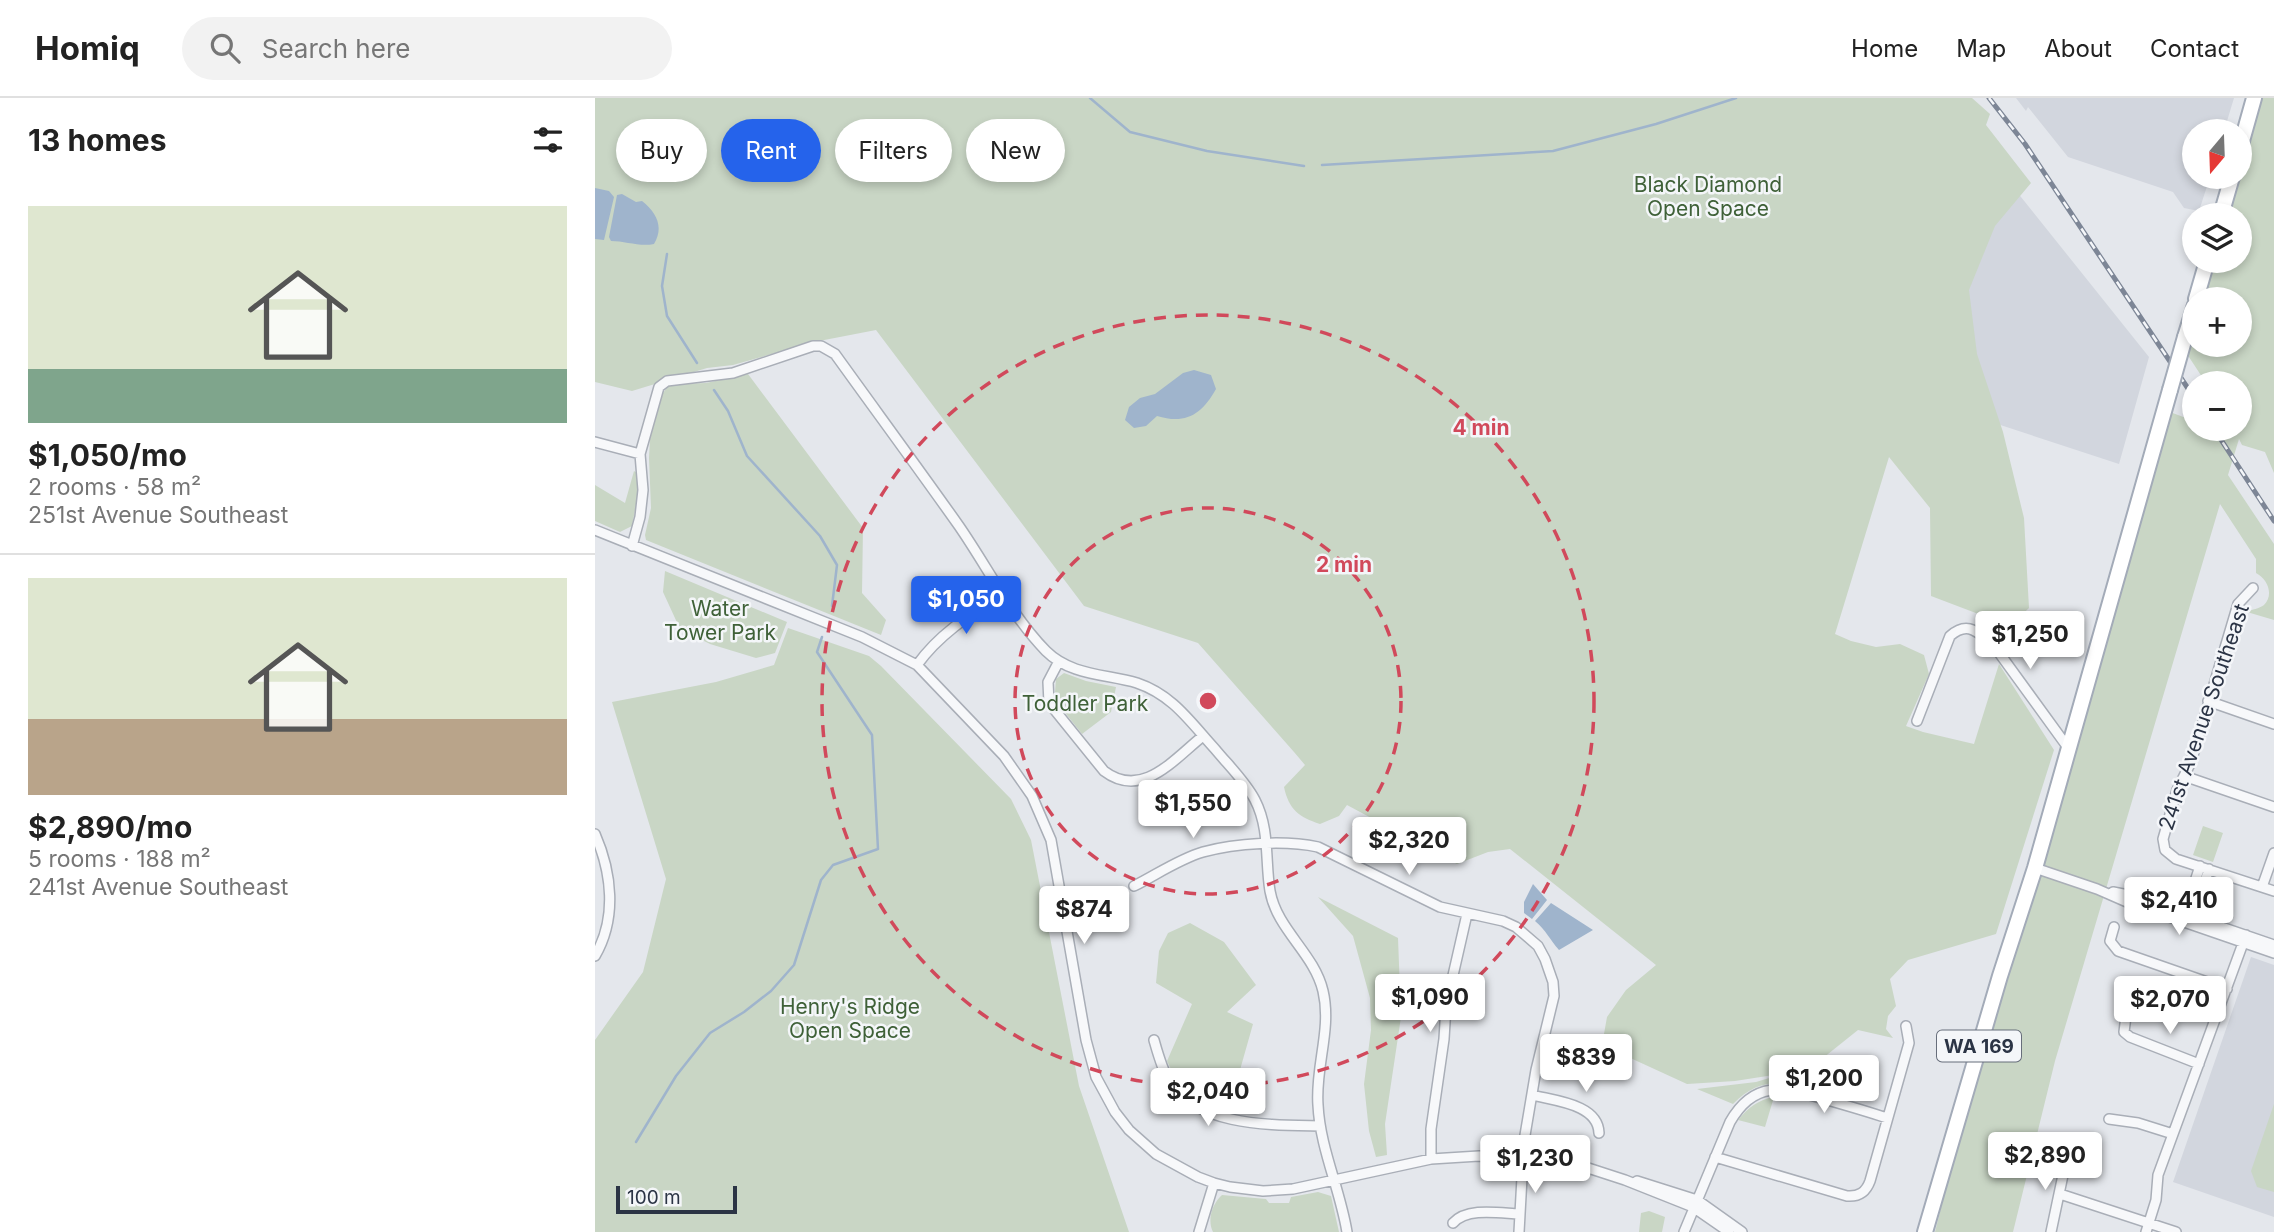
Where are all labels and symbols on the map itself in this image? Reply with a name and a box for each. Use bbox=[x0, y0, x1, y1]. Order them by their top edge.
north arrow bbox=[2182, 119, 2252, 189]
park label: Black Diamond Open Space bbox=[1634, 172, 1782, 221]
text: 4 min bbox=[1452, 415, 1510, 440]
text: 2 min bbox=[1316, 552, 1372, 577]
pin: $1,050 bbox=[909, 576, 1023, 636]
park label: Water Tower Park bbox=[664, 596, 776, 645]
street label: 241st Avenue Southeast bbox=[2153, 600, 2254, 833]
pin: $1,250 bbox=[1973, 612, 2087, 671]
centre of rings bbox=[1196, 689, 1220, 713]
park label: Toddler Park bbox=[1022, 691, 1149, 716]
pin: $1,550 bbox=[1136, 780, 1250, 840]
pin: $2,320 bbox=[1352, 818, 1466, 877]
pin: $2,410 bbox=[2122, 878, 2236, 937]
pin: $874 bbox=[1043, 886, 1125, 946]
pin: $1,090 bbox=[1373, 974, 1487, 1034]
pin: $2,070 bbox=[2113, 976, 2227, 1036]
park label: Henry's Ridge Open Space bbox=[780, 994, 920, 1043]
road number: WA 169 bbox=[1937, 1030, 2021, 1062]
pin: $839 bbox=[1545, 1034, 1627, 1094]
pin: $1,200 bbox=[1767, 1056, 1881, 1115]
pin: $2,040 bbox=[1151, 1068, 1265, 1128]
pin: $2,890 bbox=[1988, 1132, 2102, 1192]
pin: $1,230 bbox=[1478, 1136, 1592, 1195]
scale bar bbox=[616, 1183, 737, 1215]

